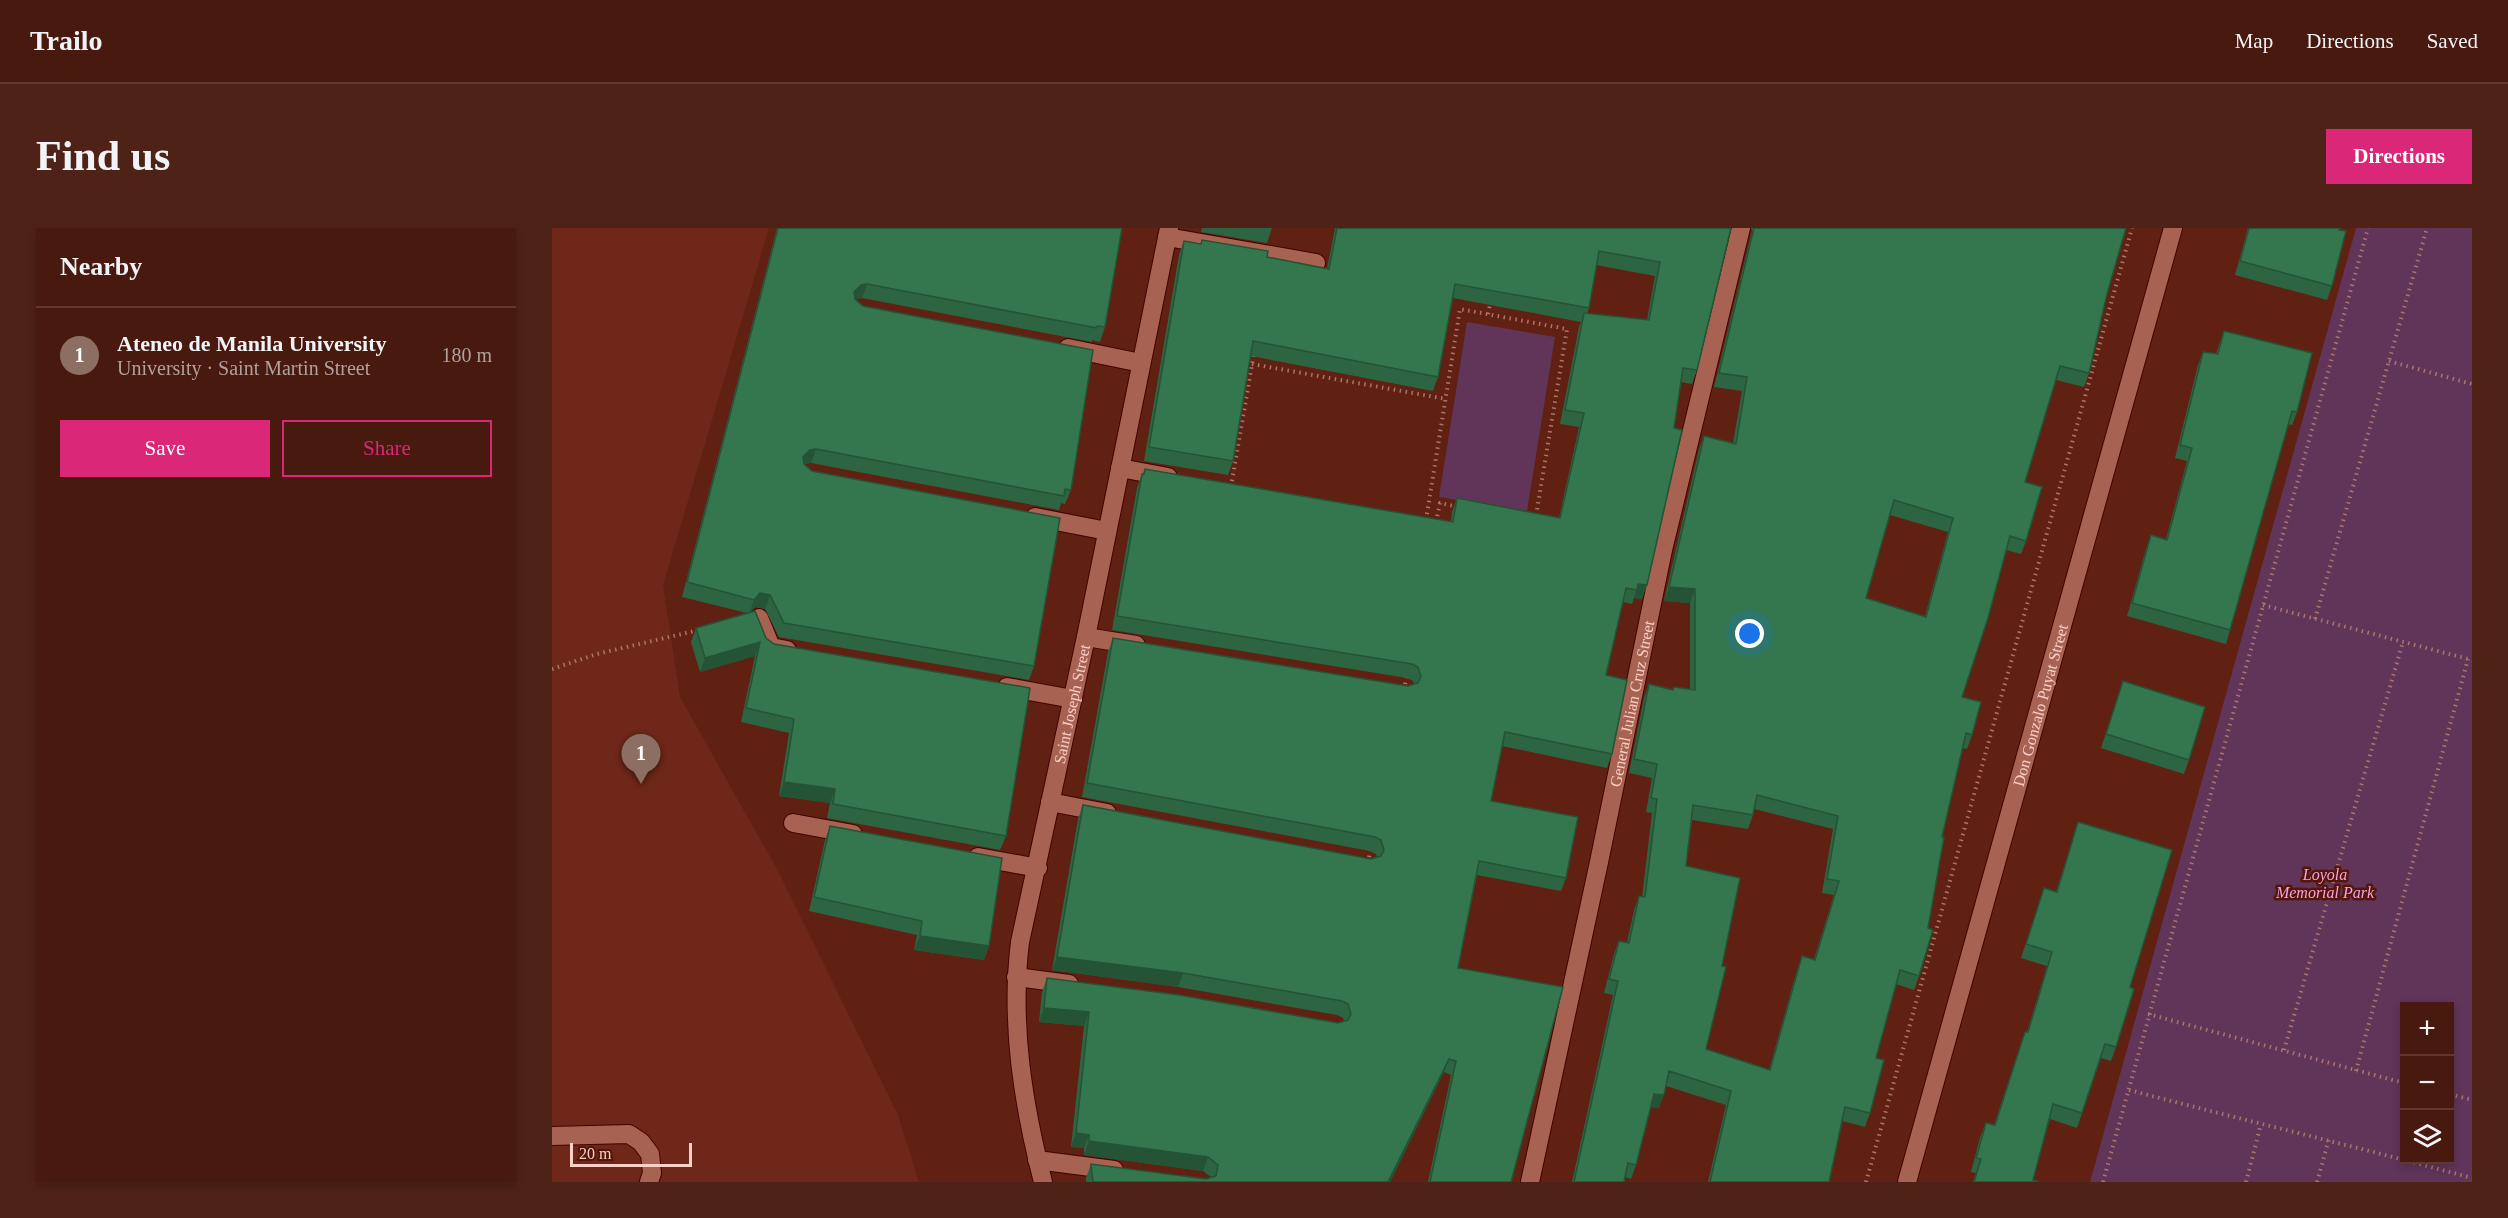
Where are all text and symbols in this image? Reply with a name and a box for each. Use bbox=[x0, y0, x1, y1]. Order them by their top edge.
text: Trailo bbox=[30, 25, 103, 56]
text: Map bbox=[2235, 29, 2273, 53]
text: Directions bbox=[2306, 29, 2394, 53]
text: Saved bbox=[2427, 29, 2478, 53]
button: Directions bbox=[2326, 129, 2472, 184]
text: Find us bbox=[36, 133, 170, 179]
text: Nearby bbox=[60, 252, 142, 281]
text: Ateneo de Manila University bbox=[117, 331, 386, 356]
text: 1 bbox=[75, 344, 85, 366]
text: 180 m bbox=[441, 344, 492, 366]
text: University · Saint Martin Street bbox=[117, 357, 370, 379]
button: Save bbox=[60, 420, 270, 477]
button: Share bbox=[282, 420, 492, 477]
street label: General Julian Cruz Street bbox=[1607, 619, 1657, 788]
your location bbox=[1735, 619, 1764, 648]
street label: Don Gonzalo Puyat Street bbox=[2010, 622, 2071, 788]
street label: Saint Joseph Street bbox=[1051, 642, 1093, 765]
pin: 1 bbox=[622, 734, 661, 784]
park label: Loyola Memorial Park bbox=[2275, 866, 2375, 901]
map controls bbox=[2400, 1002, 2454, 1164]
button: + bbox=[2400, 1002, 2454, 1056]
button: − bbox=[2400, 1056, 2454, 1110]
button: layers bbox=[2400, 1110, 2454, 1164]
scale bar bbox=[570, 1140, 692, 1168]
text: 20 m bbox=[579, 1145, 611, 1162]

